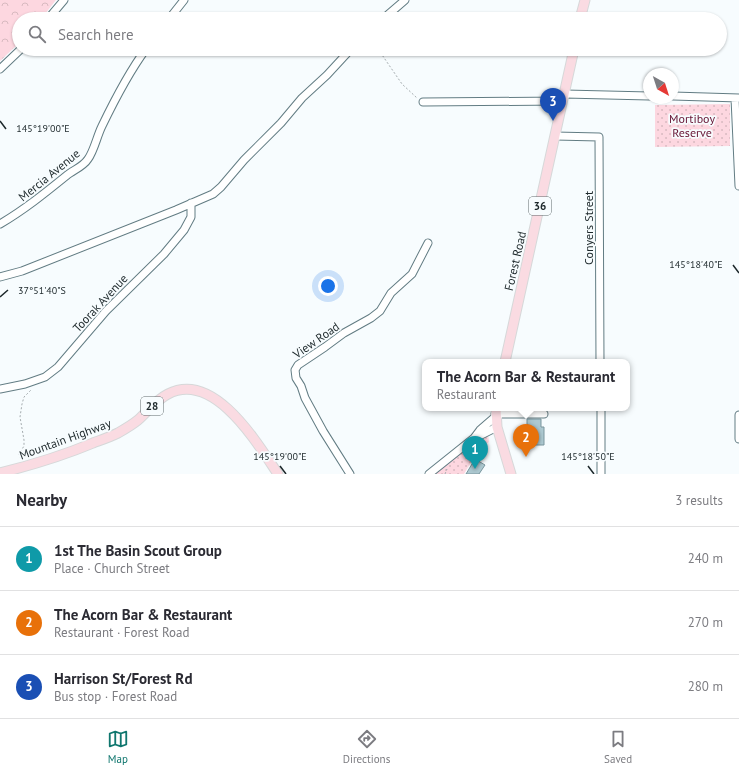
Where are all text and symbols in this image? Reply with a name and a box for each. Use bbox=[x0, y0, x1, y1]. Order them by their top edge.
search box bbox=[12, 12, 727, 56]
icon: search bbox=[26, 23, 48, 45]
text: Search here bbox=[58, 25, 134, 44]
north arrow bbox=[643, 68, 679, 104]
pin: 3 bbox=[540, 88, 566, 121]
park label: Mortiboy Reserve bbox=[669, 111, 715, 140]
text: 145°19'00"E bbox=[16, 122, 70, 135]
street label: Mercia Avenue bbox=[15, 146, 83, 204]
street label: Conyers Street bbox=[581, 191, 596, 265]
road number: 36 bbox=[529, 197, 551, 215]
street label: Forest Road bbox=[501, 230, 529, 292]
text: 145°18'40"E bbox=[669, 258, 723, 271]
street label: Toorak Avenue bbox=[69, 271, 131, 335]
your location bbox=[318, 276, 338, 296]
text: 37°51'40"S bbox=[18, 284, 66, 297]
street label: View Road bbox=[289, 319, 342, 362]
popup bbox=[422, 359, 630, 411]
text: The Acorn Bar & Restaurant bbox=[437, 367, 615, 386]
text: Restaurant bbox=[437, 386, 496, 403]
road number: 28 bbox=[141, 397, 163, 415]
street label: Mountain Highway bbox=[17, 415, 113, 463]
pin: 2 bbox=[513, 424, 539, 457]
pin: 1 bbox=[462, 436, 488, 469]
text: 145°19'00"E bbox=[253, 450, 307, 463]
text: 145°18'50"E bbox=[561, 450, 615, 463]
text: Nearby bbox=[16, 489, 67, 511]
text: 3 results bbox=[675, 492, 723, 509]
text: 1st The Basin Scout Group bbox=[54, 541, 222, 560]
text: 1 bbox=[25, 550, 33, 567]
text: 240 m bbox=[688, 550, 723, 567]
text: Place · Church Street bbox=[54, 560, 170, 577]
text: The Acorn Bar & Restaurant bbox=[54, 605, 232, 624]
text: 2 bbox=[25, 614, 33, 631]
text: 270 m bbox=[688, 614, 723, 631]
text: Restaurant · Forest Road bbox=[54, 624, 189, 641]
text: Harrison St/Forest Rd bbox=[54, 669, 192, 688]
text: 3 bbox=[25, 678, 33, 695]
text: 280 m bbox=[688, 678, 723, 695]
text: Bus stop · Forest Road bbox=[54, 688, 177, 705]
tab: Map bbox=[107, 728, 129, 766]
tab: Directions bbox=[343, 728, 390, 766]
tab: Saved bbox=[604, 728, 632, 766]

